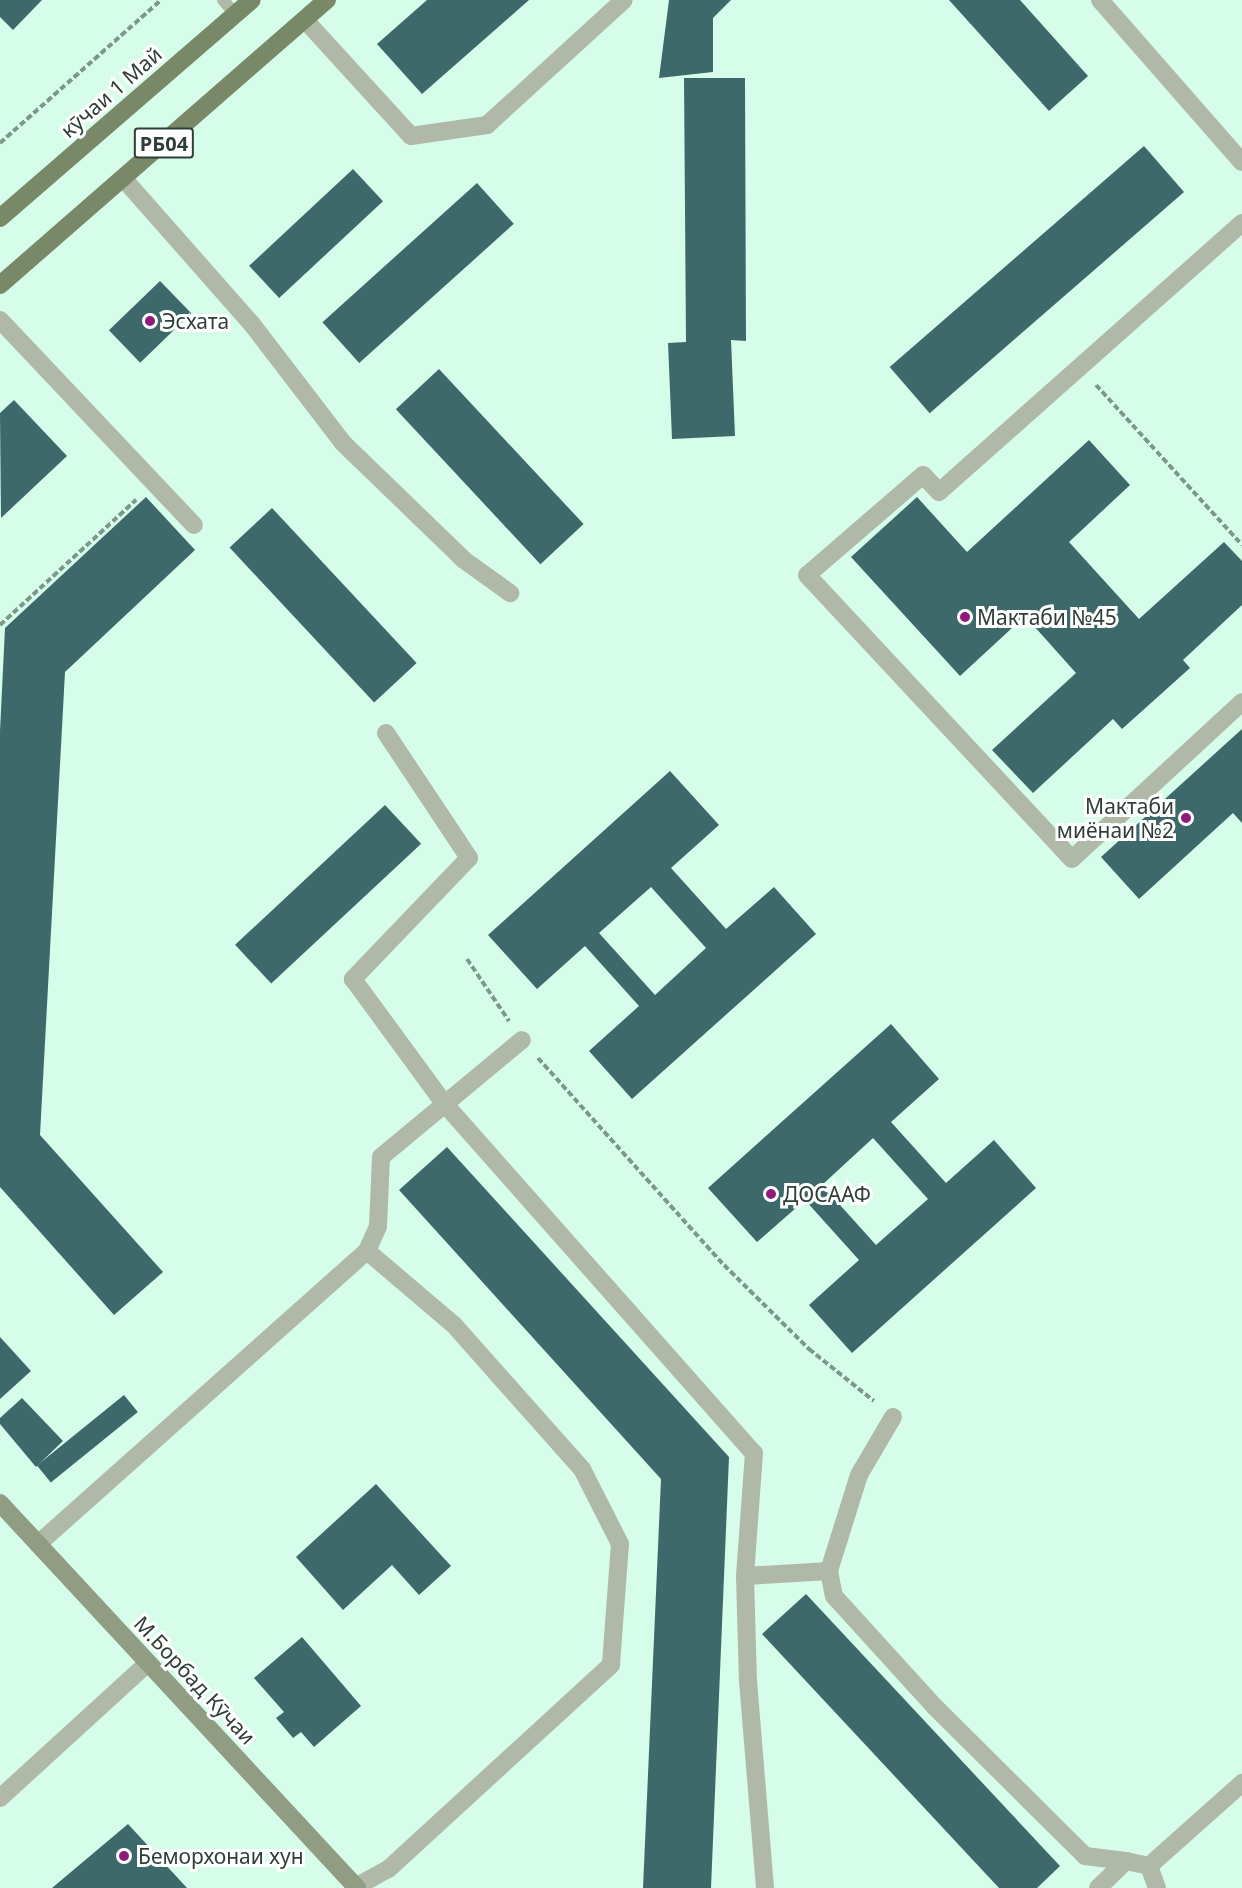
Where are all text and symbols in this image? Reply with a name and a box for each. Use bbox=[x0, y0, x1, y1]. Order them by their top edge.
street label: кӯчаи 1 Май bbox=[55, 41, 167, 143]
road number: РБ04 bbox=[132, 126, 195, 160]
place label: Эсхата bbox=[162, 308, 229, 334]
marker: Эсхата bbox=[143, 314, 157, 328]
place label: Мактаби №45 bbox=[977, 604, 1117, 630]
marker: Мактаби №45 bbox=[958, 610, 972, 624]
place label: Мактаби миёнаи №2 bbox=[1057, 793, 1174, 843]
marker: Мактаби миёнаи №2 bbox=[1179, 811, 1193, 825]
place label: ДОСААФ bbox=[783, 1181, 871, 1207]
marker: ДОСААФ bbox=[764, 1187, 778, 1201]
street label: М.Борбад Кӯчаи bbox=[129, 1611, 261, 1749]
place label: Беморхонаи хун bbox=[138, 1843, 304, 1869]
marker: Беморхонаи хун bbox=[115, 1847, 133, 1865]

